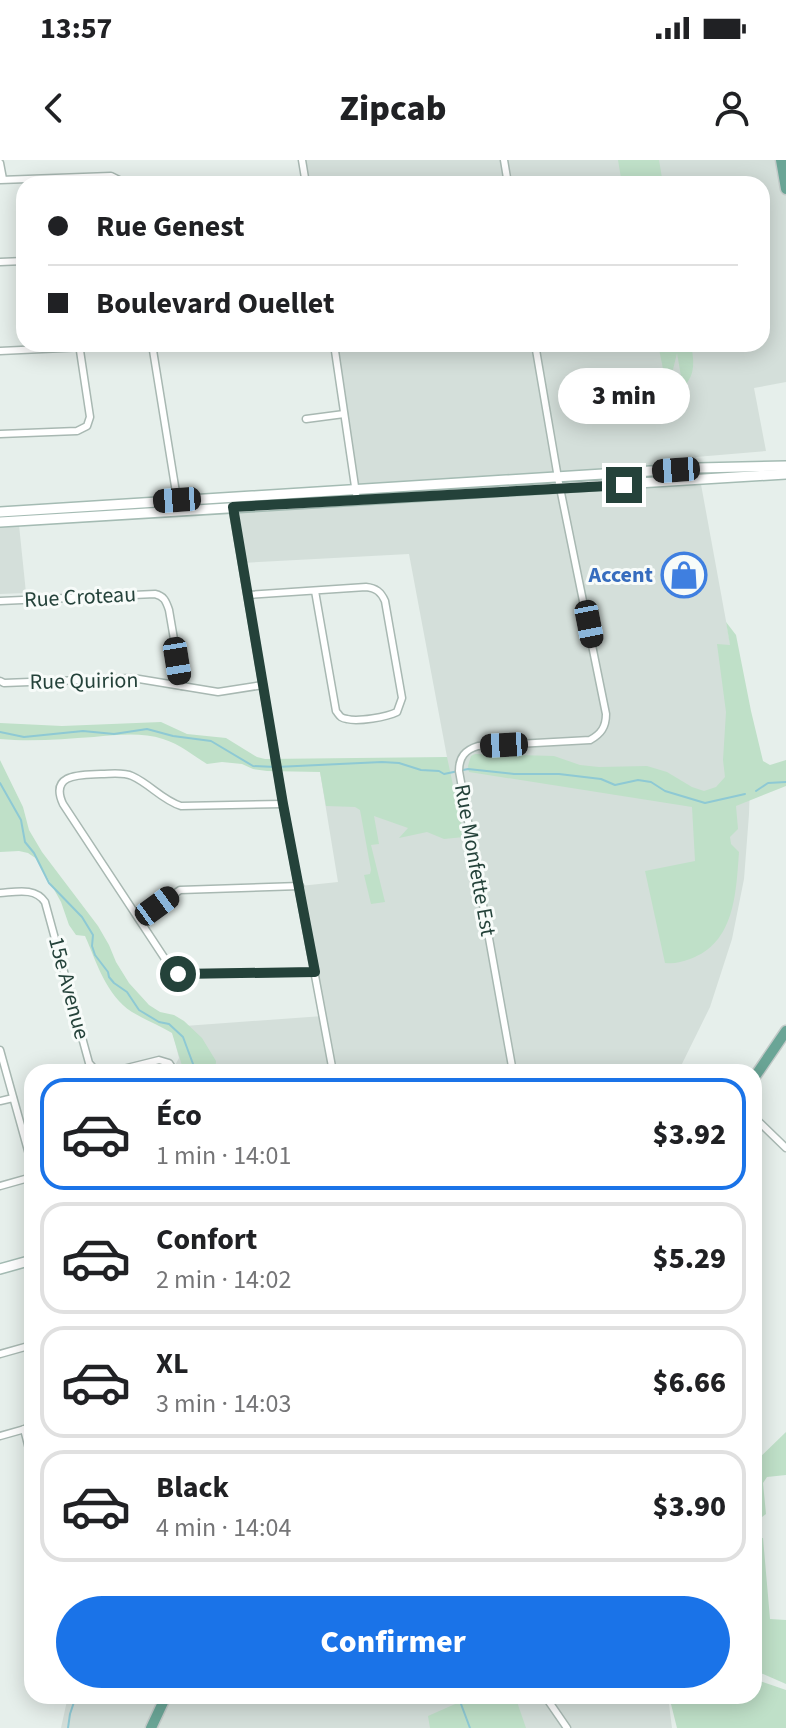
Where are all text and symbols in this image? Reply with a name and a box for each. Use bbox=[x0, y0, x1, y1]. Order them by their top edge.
text: 13:57 bbox=[40, 7, 112, 50]
text: Zipcab bbox=[340, 83, 446, 134]
icon: back bbox=[32, 86, 76, 130]
icon: person bbox=[710, 86, 754, 130]
text: Rue Genest bbox=[96, 205, 245, 248]
text: Boulevard Ouellet bbox=[96, 282, 335, 325]
callout: 3 min bbox=[558, 369, 690, 425]
text: 3 min bbox=[592, 377, 656, 414]
car bbox=[651, 456, 701, 484]
route end bbox=[606, 467, 642, 503]
car bbox=[152, 486, 202, 514]
shop icon: Accent bbox=[660, 551, 708, 599]
place label: Accent bbox=[588, 559, 654, 591]
street label: Rue Croteau bbox=[23, 578, 137, 616]
car bbox=[573, 598, 605, 650]
car bbox=[161, 635, 193, 687]
street label: Rue Quirion bbox=[29, 664, 139, 698]
car bbox=[479, 732, 529, 758]
street label: Rue Monfette Est bbox=[446, 781, 504, 939]
car bbox=[131, 882, 183, 930]
street label: 15e Avenue bbox=[40, 933, 98, 1043]
route start bbox=[160, 956, 196, 992]
text: Éco bbox=[156, 1094, 202, 1137]
icon: car bbox=[60, 1098, 132, 1170]
text: $3.92 bbox=[653, 1113, 726, 1156]
text: 1 min · 14:01 bbox=[156, 1137, 291, 1174]
text: Confort bbox=[156, 1218, 257, 1261]
icon: car bbox=[60, 1222, 132, 1294]
text: $5.29 bbox=[653, 1237, 726, 1280]
text: 2 min · 14:02 bbox=[156, 1261, 291, 1298]
text: XL bbox=[156, 1342, 189, 1385]
icon: car bbox=[60, 1346, 132, 1418]
text: $6.66 bbox=[653, 1361, 726, 1404]
text: 3 min · 14:03 bbox=[156, 1385, 291, 1422]
text: Black bbox=[156, 1466, 229, 1509]
icon: car bbox=[60, 1470, 132, 1542]
text: $3.90 bbox=[653, 1485, 726, 1528]
text: 4 min · 14:04 bbox=[156, 1509, 291, 1546]
button: Confirmer bbox=[56, 1596, 730, 1688]

